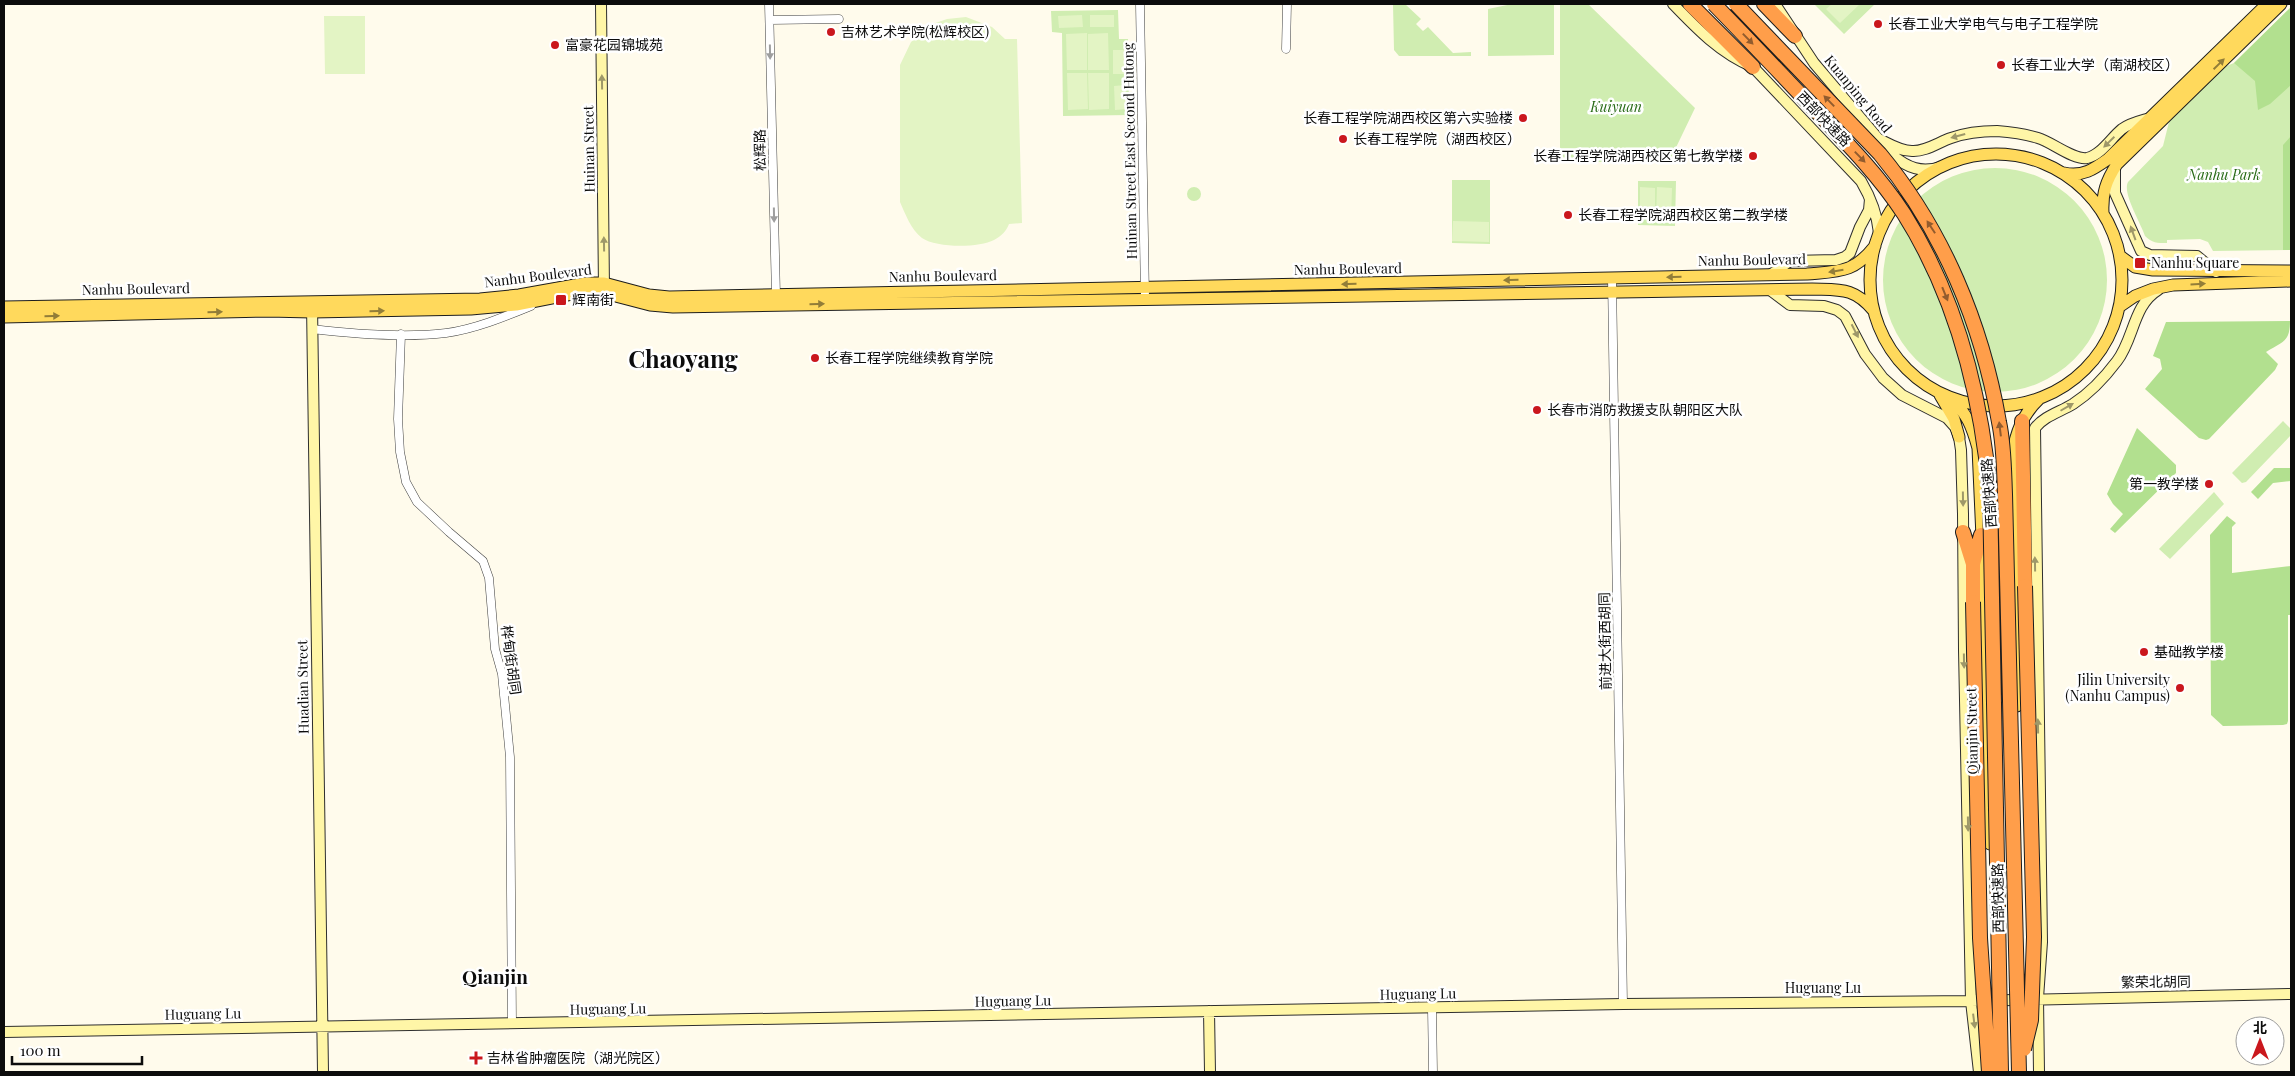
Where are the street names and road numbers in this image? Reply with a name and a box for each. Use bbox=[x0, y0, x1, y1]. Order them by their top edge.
street label: Huinan Street East Second Hutong bbox=[1118, 42, 1141, 259]
street label: Kuanping Road bbox=[1820, 51, 1896, 136]
street label: 西部快速路 bbox=[1793, 87, 1856, 150]
street label: Huinan Street bbox=[578, 104, 599, 193]
street label: 松辉路 bbox=[750, 129, 769, 171]
street label: Nanhu Boulevard bbox=[1698, 249, 1806, 270]
street label: Nanhu Boulevard bbox=[1294, 258, 1402, 279]
street label: Nanhu Boulevard bbox=[483, 259, 593, 292]
street label: Nanhu Boulevard bbox=[889, 265, 997, 286]
street label: Nanhu Boulevard bbox=[82, 278, 190, 299]
street label: 西部快速路 bbox=[1977, 457, 2000, 529]
street label: 前进大街西胡同 bbox=[1594, 592, 1615, 690]
street label: 桦甸街胡同 bbox=[497, 624, 526, 696]
street label: Huadian Street bbox=[292, 639, 313, 734]
street label: Qianjin Street bbox=[1961, 686, 1982, 775]
street label: 西部快速路 bbox=[1987, 863, 2008, 933]
street label: 繁荣北胡同 bbox=[2121, 971, 2191, 992]
street label: Huguang Lu bbox=[1785, 978, 1861, 997]
street label: Huguang Lu bbox=[1380, 983, 1456, 1004]
street label: Huguang Lu bbox=[975, 990, 1051, 1011]
street label: Huguang Lu bbox=[570, 998, 646, 1019]
street label: Huguang Lu bbox=[165, 1003, 241, 1024]

